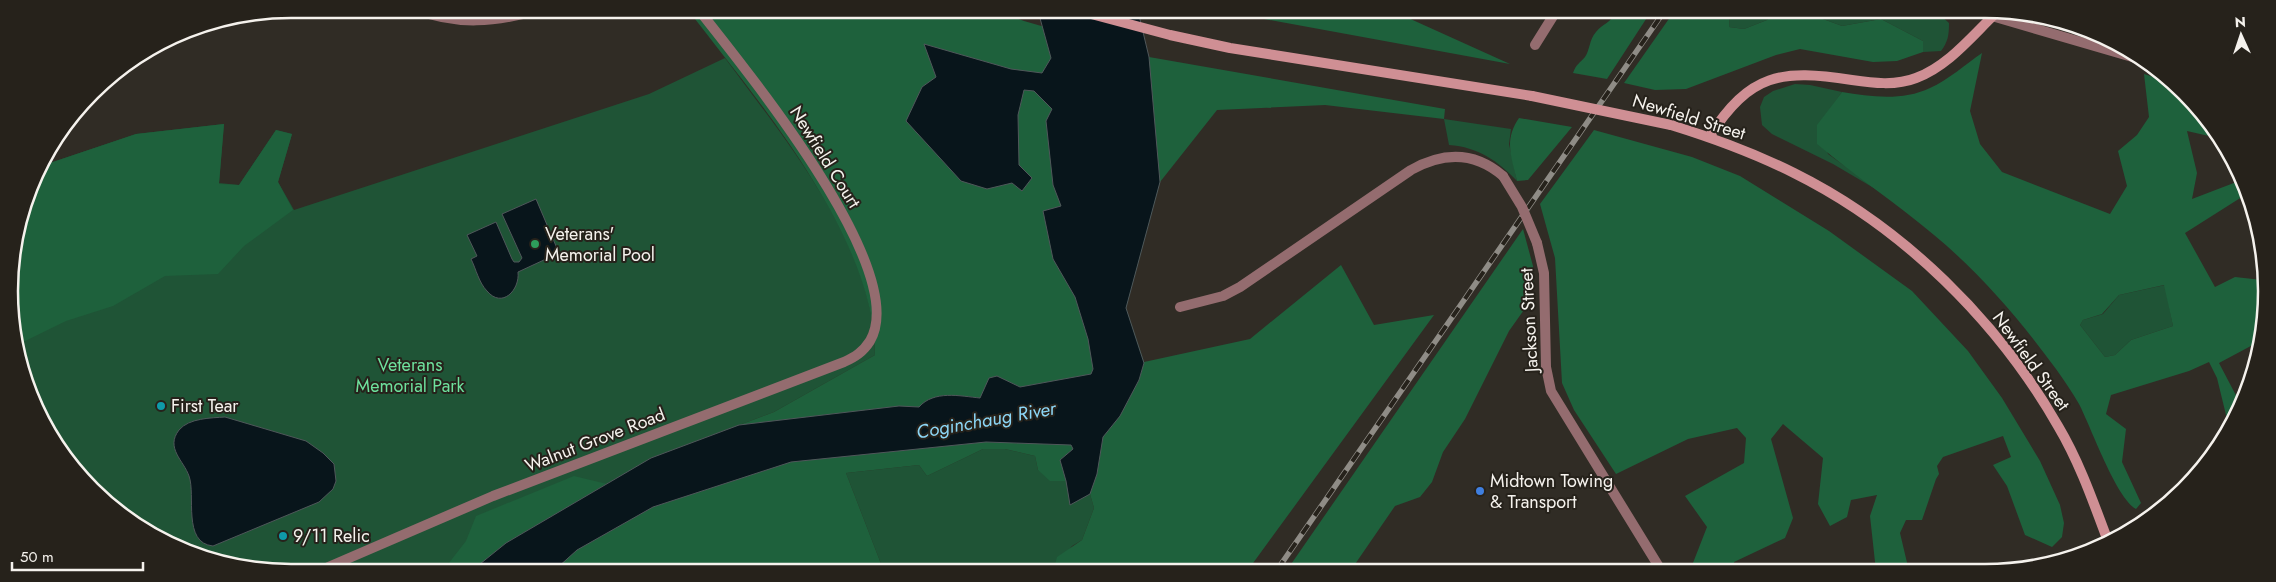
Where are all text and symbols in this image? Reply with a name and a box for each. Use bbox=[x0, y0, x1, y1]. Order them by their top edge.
north arrow bbox=[2216, 10, 2266, 60]
text: N bbox=[2234, 12, 2246, 32]
street label: Newfield Street bbox=[1629, 87, 1749, 147]
street label: Newfield Court bbox=[783, 101, 867, 214]
place label: Veterans' Memorial Pool bbox=[545, 221, 655, 268]
marker: Veterans' Memorial Pool bbox=[529, 238, 541, 250]
street label: Jackson Street bbox=[1513, 267, 1545, 375]
street label: Newfield Street bbox=[1986, 306, 2076, 417]
park label: Veterans Memorial Park bbox=[356, 352, 464, 399]
place label: First Tear bbox=[171, 393, 239, 419]
water label: Coginchaug River bbox=[914, 394, 1060, 446]
marker: First Tear bbox=[155, 400, 167, 412]
street label: Walnut Grove Road bbox=[521, 401, 669, 479]
place label: Midtown Towing & Transport bbox=[1490, 468, 1613, 515]
marker: Midtown Towing & Transport bbox=[1474, 485, 1486, 497]
place label: 9/11 Relic bbox=[293, 523, 370, 549]
marker: 9/11 Relic bbox=[277, 530, 289, 542]
scale bar bbox=[12, 540, 144, 572]
text: 50 m bbox=[20, 546, 54, 568]

